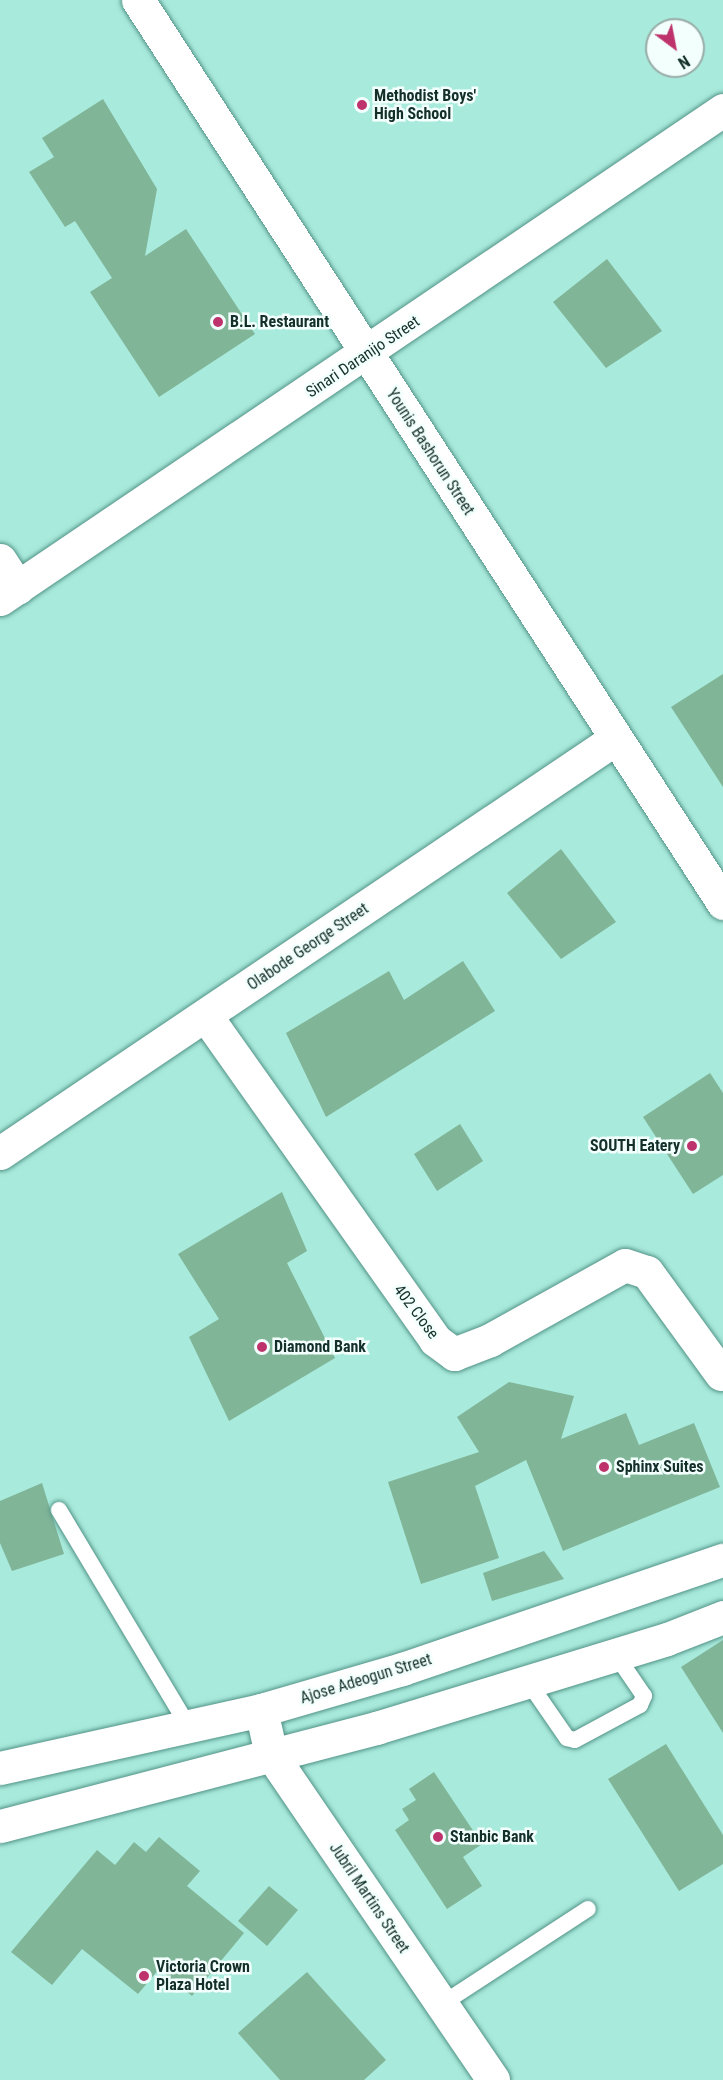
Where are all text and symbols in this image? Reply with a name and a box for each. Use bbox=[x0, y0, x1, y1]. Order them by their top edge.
north arrow bbox=[645, 18, 705, 78]
text: N bbox=[675, 51, 693, 73]
place label: Methodist Boys' High School bbox=[374, 86, 476, 124]
marker: Methodist Boys' High School bbox=[355, 98, 369, 112]
place label: B.L. Restaurant bbox=[230, 312, 329, 332]
street label: Sinari Daranijo Street bbox=[303, 312, 423, 402]
marker: B.L. Restaurant bbox=[211, 315, 225, 329]
street label: Younis Bashorun Street bbox=[382, 385, 478, 519]
street label: Olabode George Street bbox=[244, 899, 372, 995]
place label: SOUTH Eatery bbox=[590, 1136, 680, 1156]
marker: SOUTH Eatery bbox=[685, 1139, 699, 1153]
street label: 402 Close bbox=[389, 1281, 443, 1343]
place label: Diamond Bank bbox=[274, 1337, 366, 1357]
marker: Diamond Bank bbox=[255, 1340, 269, 1354]
place label: Sphinx Suites bbox=[616, 1457, 704, 1477]
marker: Sphinx Suites bbox=[597, 1460, 611, 1474]
street label: Ajose Adeogun Street bbox=[298, 1650, 434, 1708]
place label: Stanbic Bank bbox=[450, 1827, 534, 1847]
marker: Stanbic Bank bbox=[431, 1830, 445, 1844]
street label: Jubril Martins Street bbox=[325, 1839, 413, 1957]
place label: Victoria Crown Plaza Hotel bbox=[156, 1957, 250, 1995]
marker: Victoria Crown Plaza Hotel bbox=[137, 1969, 151, 1983]

